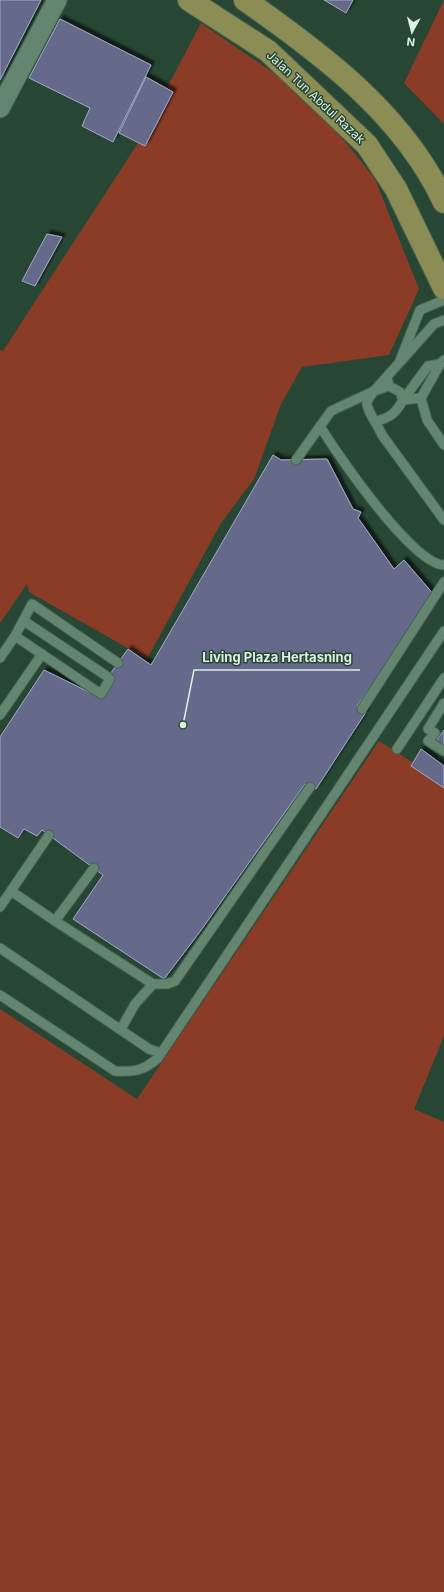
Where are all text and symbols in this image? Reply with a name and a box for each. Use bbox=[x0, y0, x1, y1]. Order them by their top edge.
north arrow bbox=[392, 12, 432, 52]
text: N bbox=[406, 34, 416, 49]
street label: Jalan Tun Abdul Razak bbox=[264, 48, 369, 147]
callout: Living Plaza Hertasning bbox=[194, 645, 360, 670]
text: Living Plaza Hertasning bbox=[202, 649, 352, 665]

